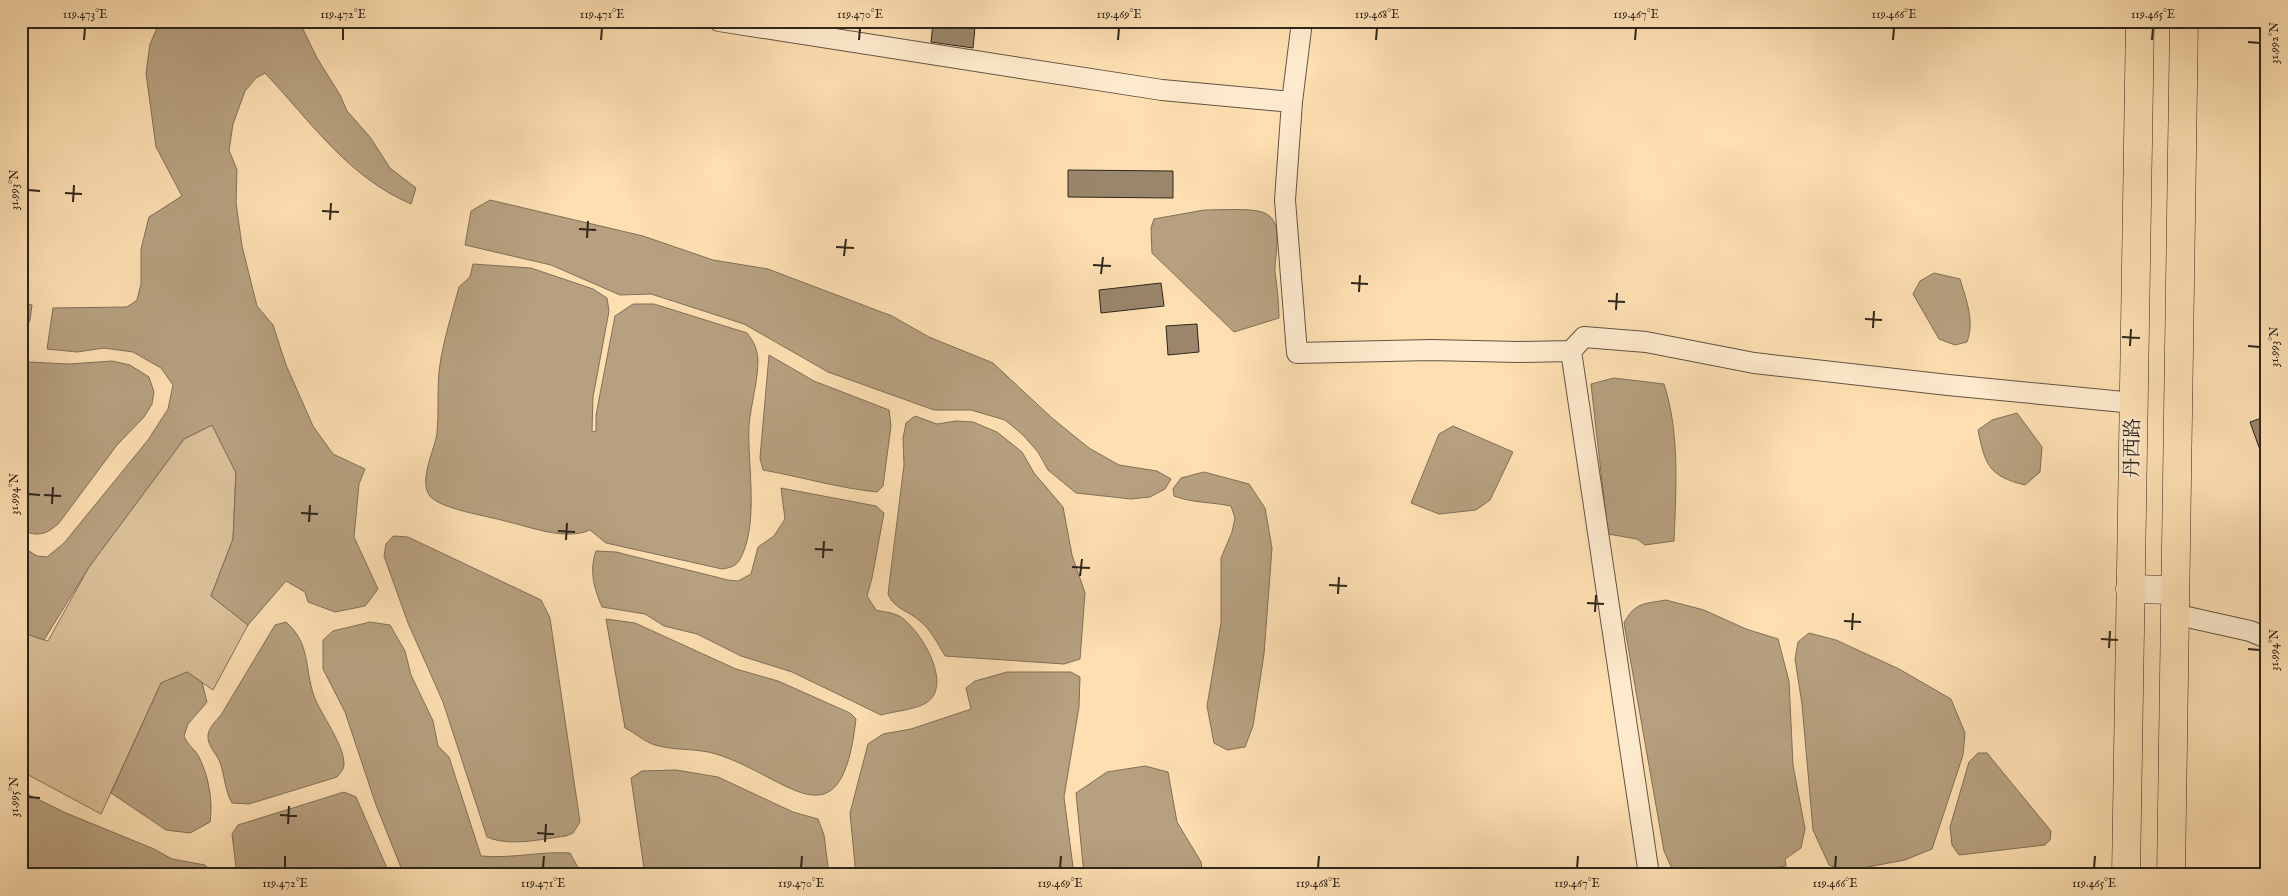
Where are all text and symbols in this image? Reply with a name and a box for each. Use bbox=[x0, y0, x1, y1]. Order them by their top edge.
text: 119.473°E bbox=[63, 7, 107, 22]
text: 119.472°E bbox=[320, 7, 366, 22]
text: 119.471°E bbox=[580, 7, 624, 22]
text: 119.470°E bbox=[837, 7, 883, 22]
text: 119.469°E bbox=[1096, 7, 1142, 22]
text: 119.468°E bbox=[1355, 7, 1399, 22]
text: 119.467°E bbox=[1613, 7, 1659, 22]
text: 119.466°E bbox=[1872, 7, 1916, 22]
text: 119.465°E bbox=[2131, 7, 2175, 22]
text: 31.992°N bbox=[2267, 21, 2282, 64]
text: 31.993°N bbox=[7, 169, 22, 210]
text: 31.993°N bbox=[2267, 326, 2282, 367]
street label: 丹西路 bbox=[2120, 418, 2146, 478]
text: 31.994°N bbox=[7, 472, 22, 515]
text: 31.994°N bbox=[2267, 628, 2282, 671]
text: 31.995°N bbox=[7, 776, 22, 817]
text: 119.472°E bbox=[262, 876, 308, 891]
text: 119.471°E bbox=[521, 876, 565, 891]
text: 119.470°E bbox=[778, 876, 824, 891]
text: 119.469°E bbox=[1037, 876, 1083, 891]
text: 119.468°E bbox=[1296, 876, 1340, 891]
text: 119.467°E bbox=[1554, 876, 1600, 891]
text: 119.466°E bbox=[1813, 876, 1857, 891]
text: 119.465°E bbox=[2072, 876, 2116, 891]

